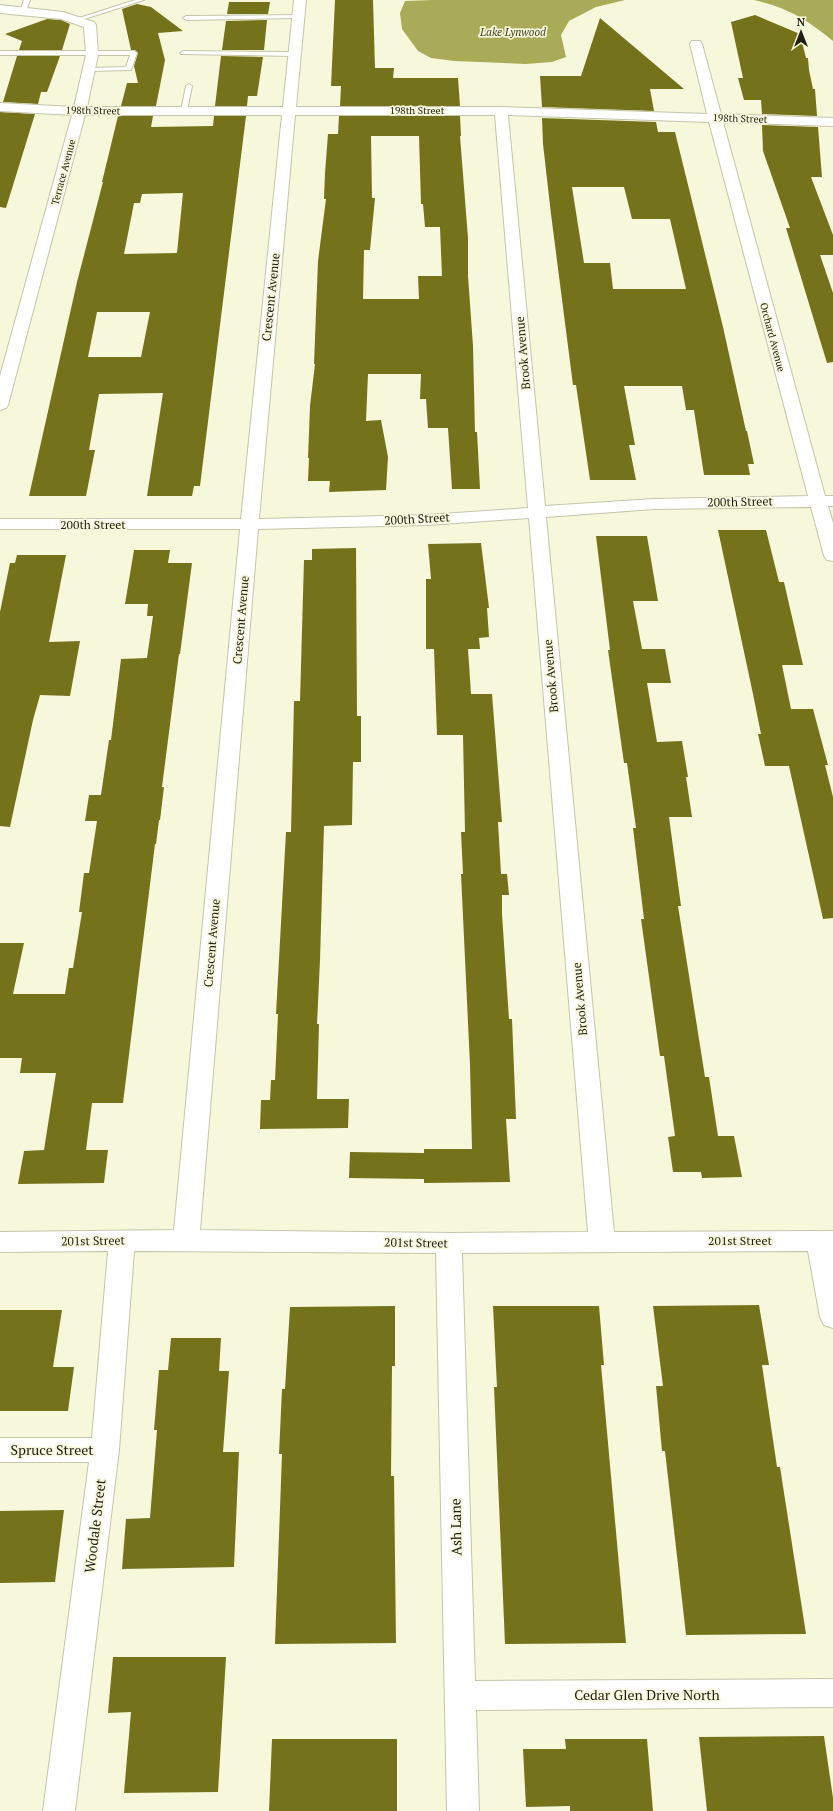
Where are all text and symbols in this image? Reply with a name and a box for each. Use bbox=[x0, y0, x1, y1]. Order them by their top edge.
north arrow bbox=[781, 12, 821, 52]
text: N bbox=[797, 15, 806, 29]
water label: Lake Lynwood bbox=[479, 25, 546, 39]
street label: 198th Street bbox=[66, 104, 121, 117]
street label: 198th Street bbox=[390, 104, 445, 117]
street label: 198th Street bbox=[712, 111, 768, 126]
street label: Terrace Avenue bbox=[48, 138, 79, 207]
street label: Crescent Avenue bbox=[258, 252, 283, 342]
street label: Orchard Avenue bbox=[757, 301, 788, 373]
street label: Brook Avenue bbox=[512, 316, 533, 390]
street label: 200th Street bbox=[707, 493, 773, 510]
street label: 200th Street bbox=[384, 509, 451, 528]
street label: 200th Street bbox=[60, 517, 126, 532]
street label: Crescent Avenue bbox=[229, 575, 252, 665]
street label: Brook Avenue bbox=[540, 639, 561, 713]
street label: Crescent Avenue bbox=[200, 898, 223, 988]
street label: Brook Avenue bbox=[569, 962, 590, 1036]
street label: 201st Street bbox=[61, 1232, 126, 1249]
street label: 201st Street bbox=[708, 1233, 772, 1248]
street label: 201st Street bbox=[384, 1234, 449, 1251]
street label: Spruce Street bbox=[11, 1440, 94, 1459]
street label: Woodale Street bbox=[79, 1477, 110, 1574]
street label: Ash Lane bbox=[446, 1498, 465, 1556]
street label: Cedar Glen Drive North bbox=[574, 1685, 720, 1704]

